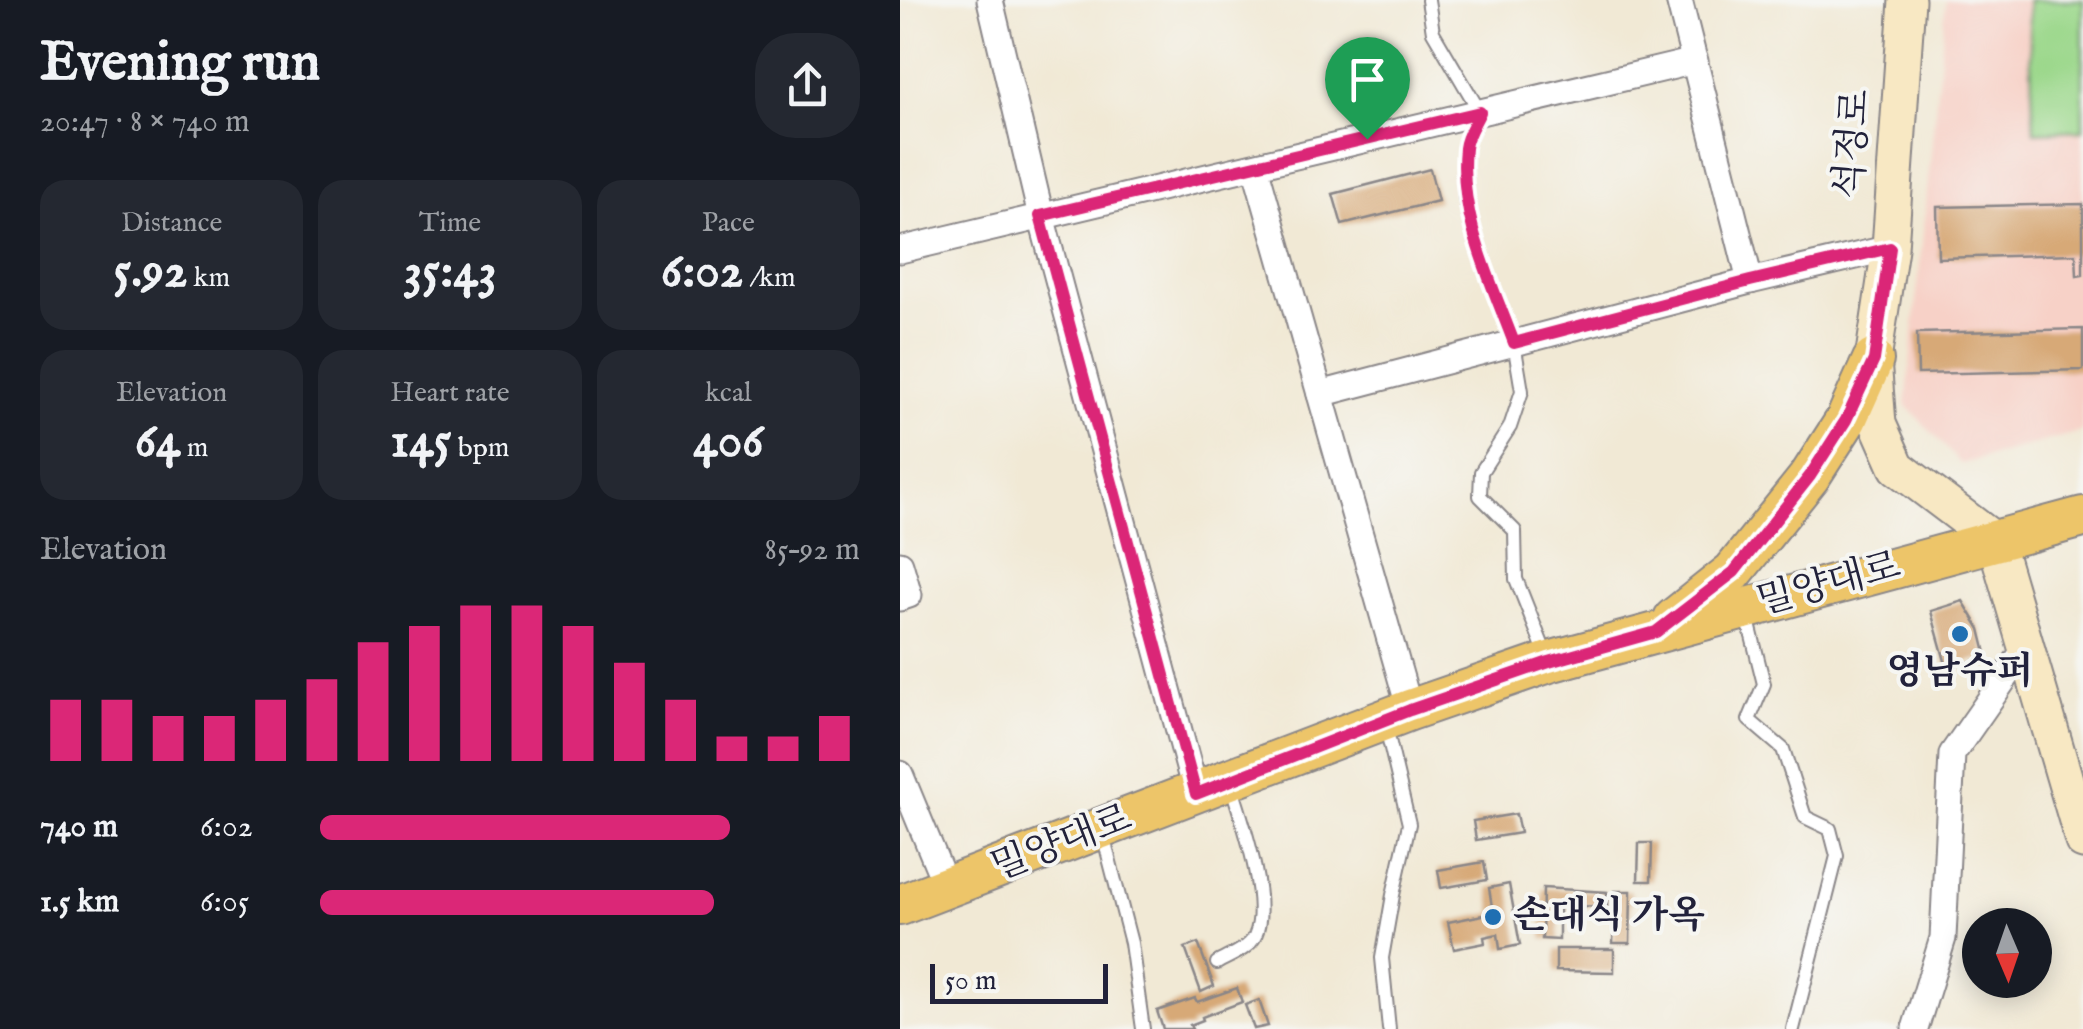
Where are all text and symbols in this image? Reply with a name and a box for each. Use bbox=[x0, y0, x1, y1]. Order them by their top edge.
text: Evening run bbox=[40, 29, 320, 99]
button: share bbox=[755, 33, 860, 138]
pin bbox=[1325, 37, 1410, 140]
icon: arrive bbox=[1340, 52, 1395, 107]
street label: 석정로 bbox=[1826, 87, 1882, 201]
text: 20:47 · 8 × 740 m bbox=[40, 102, 250, 143]
text: Distance bbox=[121, 206, 222, 241]
text: Time bbox=[419, 206, 481, 241]
text: Pace bbox=[702, 206, 755, 241]
text: 5.92 bbox=[113, 241, 187, 304]
text: 35:43 bbox=[403, 241, 497, 304]
text: 6:02 bbox=[661, 241, 743, 304]
text: km bbox=[187, 261, 230, 296]
text: /km bbox=[743, 261, 796, 296]
text: Elevation bbox=[116, 376, 227, 411]
text: Heart rate bbox=[390, 376, 510, 411]
text: kcal bbox=[705, 376, 752, 411]
text: 64 bbox=[135, 411, 181, 474]
text: 145 bbox=[391, 411, 452, 474]
text: 406 bbox=[693, 411, 763, 474]
text: m bbox=[181, 431, 208, 466]
text: bpm bbox=[452, 431, 509, 466]
text: Elevation bbox=[40, 530, 167, 571]
text: 85–92 m bbox=[764, 530, 860, 571]
street label: 밀양대로 bbox=[1752, 543, 1906, 627]
marker: 영남슈퍼 bbox=[1949, 623, 1971, 645]
place label: 영남슈퍼 bbox=[1887, 649, 2033, 697]
street label: 밀양대로 bbox=[985, 795, 1139, 893]
text: 740 m bbox=[40, 807, 118, 848]
text: 6:02 bbox=[200, 807, 253, 848]
text: 1.5 km bbox=[40, 882, 119, 923]
text: 6:05 bbox=[200, 882, 249, 923]
place label: 손대식 가옥 bbox=[1513, 893, 1705, 941]
marker: 손대식 가옥 bbox=[1482, 906, 1504, 928]
north arrow bbox=[1962, 908, 2052, 998]
map controls bbox=[1962, 908, 2052, 998]
scale bar bbox=[930, 959, 1108, 1004]
text: 50 m bbox=[945, 964, 997, 999]

